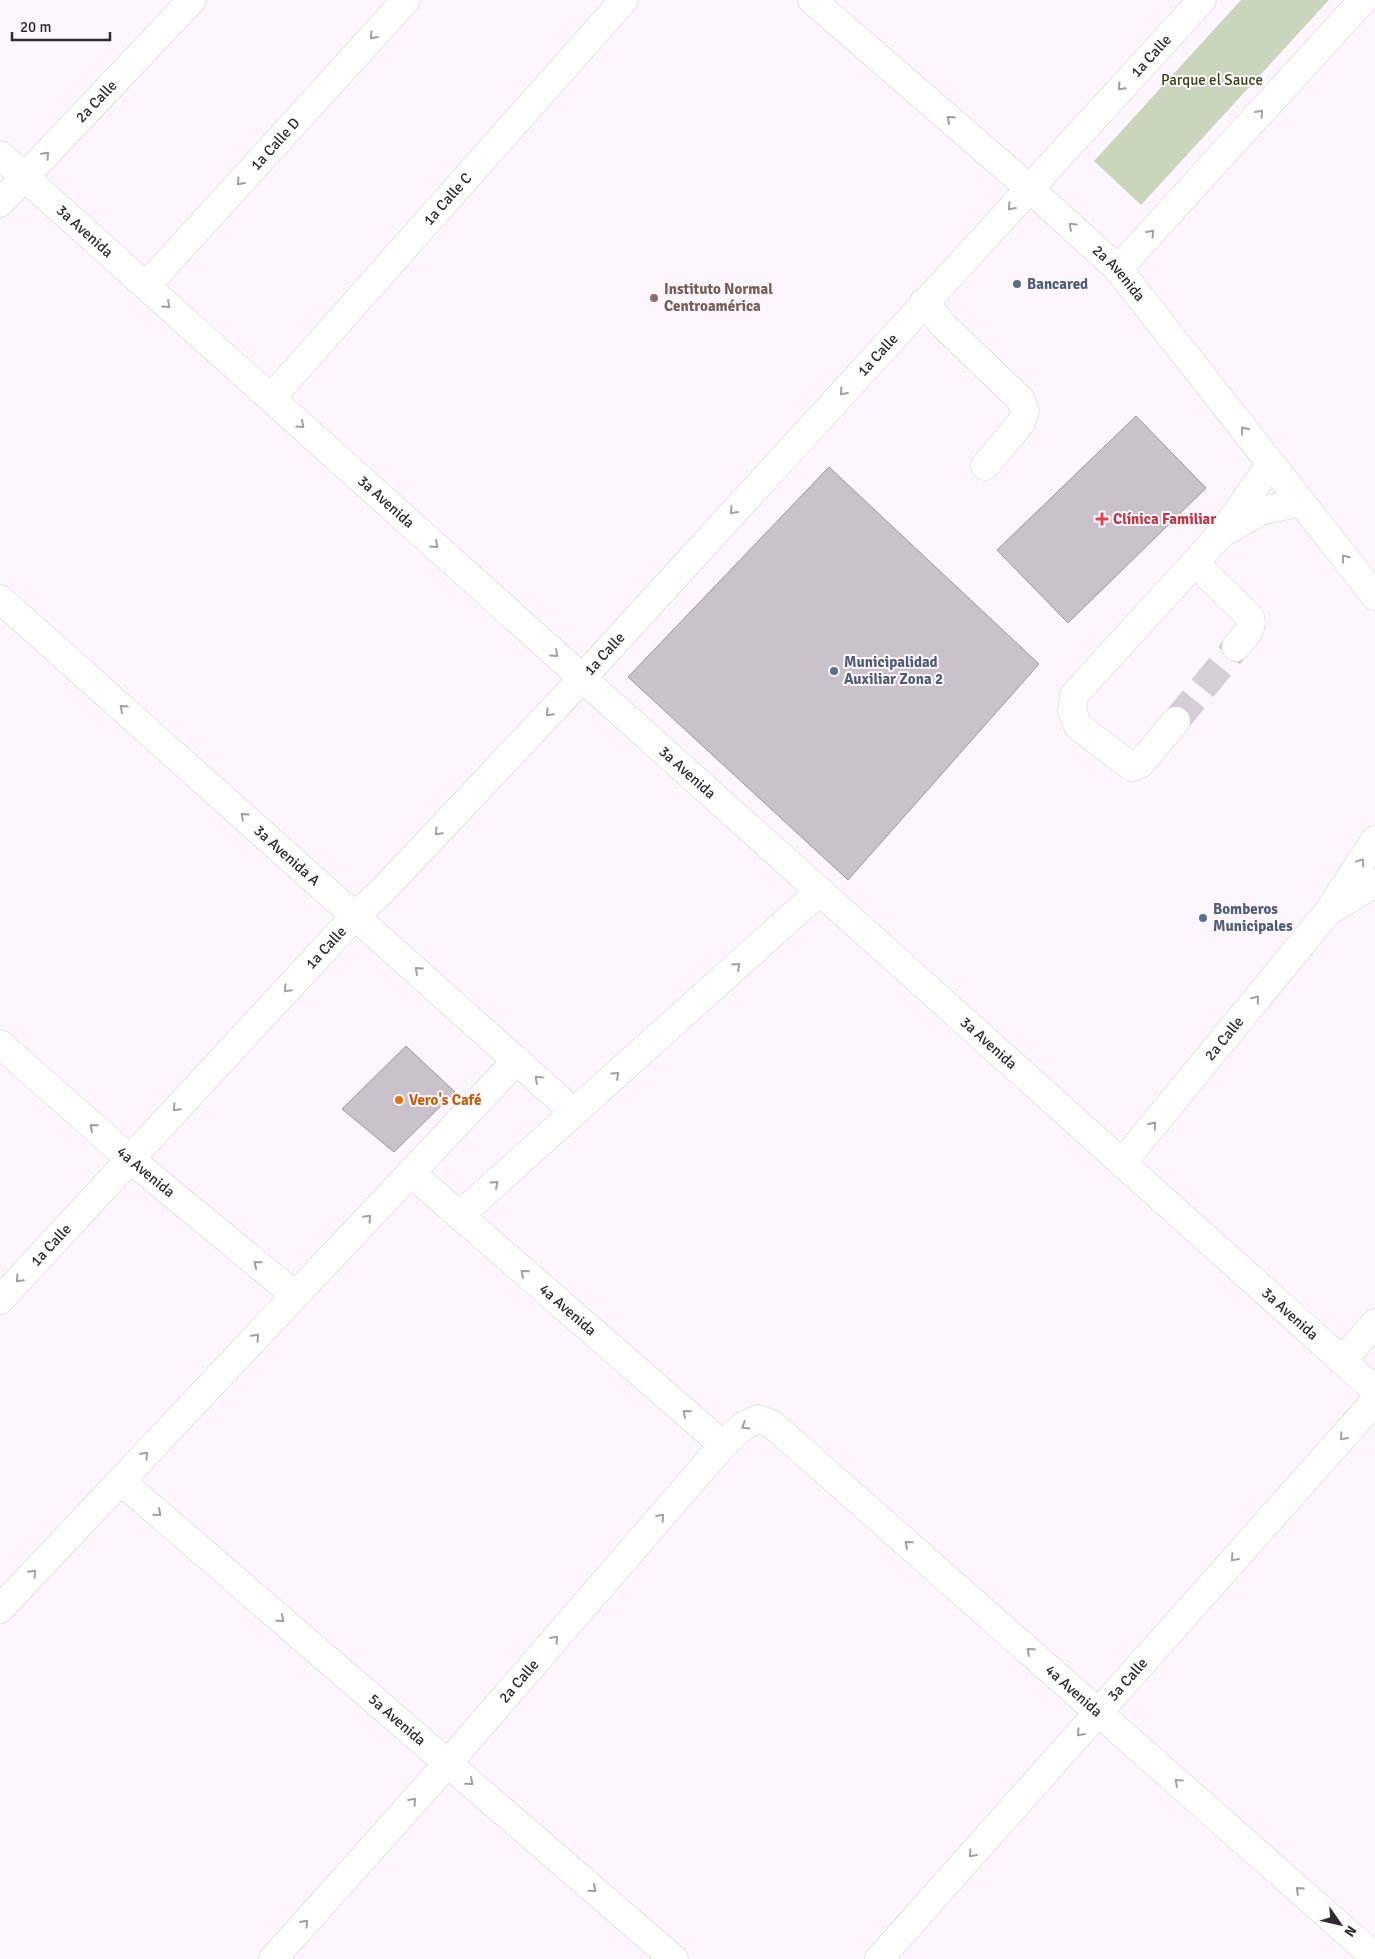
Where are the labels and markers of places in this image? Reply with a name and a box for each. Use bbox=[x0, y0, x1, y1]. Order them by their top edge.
place label: Bancared bbox=[1027, 275, 1088, 293]
marker: Bancared bbox=[1011, 278, 1023, 290]
place label: Instituto Normal Centroamérica bbox=[664, 280, 773, 315]
marker: Instituto Normal Centroamérica bbox=[648, 292, 660, 304]
place label: Clínica Familiar bbox=[1113, 510, 1216, 528]
marker: Clínica Familiar bbox=[1095, 512, 1109, 526]
place label: Municipalidad Auxiliar Zona 2 bbox=[844, 653, 943, 688]
marker: Municipalidad Auxiliar Zona 2 bbox=[828, 665, 840, 677]
place label: Bomberos Municipales bbox=[1213, 900, 1293, 935]
marker: Bomberos Municipales bbox=[1197, 912, 1209, 924]
place label: Vero's Café bbox=[409, 1091, 481, 1109]
marker: Vero's Café bbox=[393, 1094, 405, 1106]

